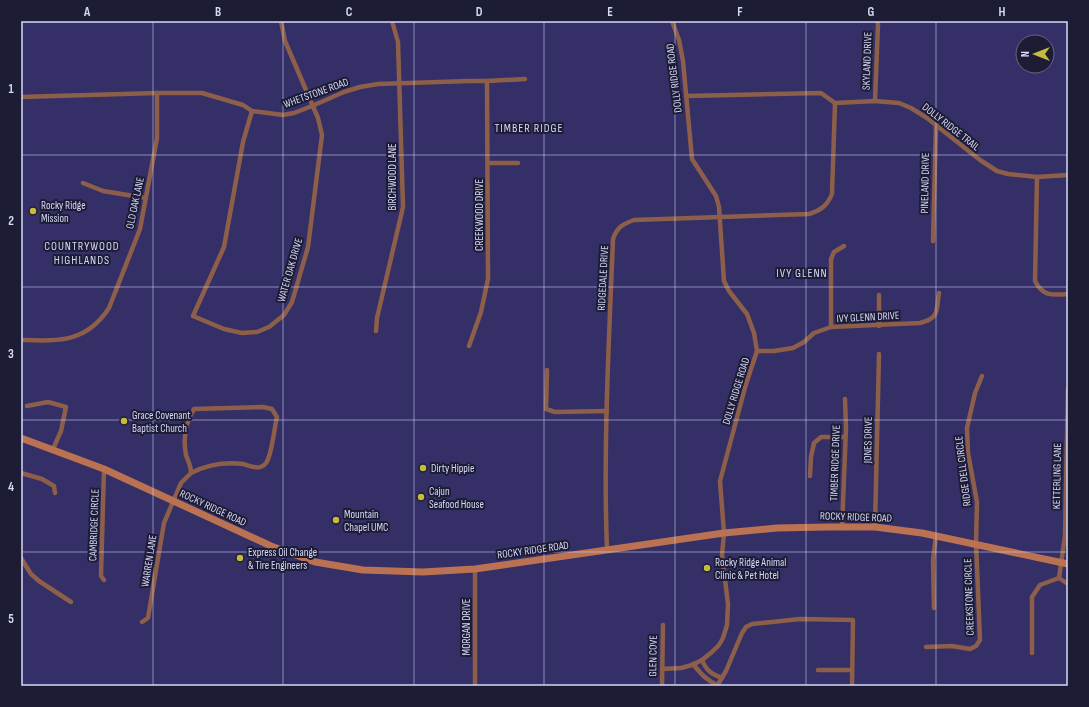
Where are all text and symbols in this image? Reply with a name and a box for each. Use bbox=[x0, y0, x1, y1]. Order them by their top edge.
text: A bbox=[83, 4, 91, 20]
text: B bbox=[215, 4, 221, 20]
text: C bbox=[346, 4, 353, 20]
text: D bbox=[476, 4, 483, 20]
text: E bbox=[607, 4, 613, 20]
text: F bbox=[737, 4, 743, 20]
text: G bbox=[868, 4, 875, 20]
text: H bbox=[999, 4, 1006, 20]
street label: SKYLAND DRIVE bbox=[859, 32, 875, 90]
north arrow bbox=[1015, 34, 1055, 74]
street label: DOLLY RIDGE ROAD bbox=[663, 43, 685, 113]
text: N bbox=[1019, 51, 1032, 57]
street label: WHETSTONE ROAD bbox=[282, 75, 350, 111]
text: 1 bbox=[8, 81, 14, 97]
street label: DOLLY RIDGE TRAIL bbox=[920, 100, 982, 154]
district label: TIMBER RIDGE bbox=[495, 121, 564, 136]
street label: BIRCHWOOD LANE bbox=[386, 143, 399, 211]
street label: PINELAND DRIVE bbox=[918, 152, 932, 214]
street label: OLD OAK LANE bbox=[123, 176, 147, 230]
street label: CREEKWOOD DRIVE bbox=[473, 179, 486, 251]
place label: Rocky Ridge Mission bbox=[41, 199, 86, 225]
marker: Rocky Ridge Mission bbox=[28, 206, 38, 216]
text: 2 bbox=[8, 213, 14, 229]
street label: WATER OAK DRIVE bbox=[275, 236, 305, 304]
district label: COUNTRYWOOD HIGHLANDS bbox=[44, 239, 120, 268]
street label: RIDGEDALE DRIVE bbox=[595, 245, 611, 311]
district label: IVY GLENN bbox=[776, 266, 828, 281]
street label: IVY GLENN DRIVE bbox=[836, 309, 900, 325]
text: 3 bbox=[8, 346, 14, 362]
street label: DOLLY RIDGE ROAD bbox=[720, 356, 752, 426]
place label: Grace Covenant Baptist Church bbox=[132, 409, 191, 435]
marker: Grace Covenant Baptist Church bbox=[119, 416, 129, 426]
street label: JONES DRIVE bbox=[861, 417, 875, 464]
street label: TIMBER RIDGE DRIVE bbox=[827, 425, 843, 501]
street label: RIDGE DELL CIRCLE bbox=[952, 435, 974, 507]
street label: KETTERLING LANE bbox=[1050, 443, 1064, 509]
place label: Dirty Hippie bbox=[431, 462, 474, 475]
marker: Dirty Hippie bbox=[418, 463, 428, 473]
text: 4 bbox=[8, 479, 14, 495]
place label: Cajun Seafood House bbox=[429, 485, 484, 511]
street label: ROCKY RIDGE ROAD bbox=[178, 487, 248, 529]
street label: CAMBRIDGE CIRCLE bbox=[86, 489, 102, 561]
marker: Cajun Seafood House bbox=[416, 492, 426, 502]
place label: Mountain Chapel UMC bbox=[344, 508, 388, 534]
street label: ROCKY RIDGE ROAD bbox=[820, 509, 892, 525]
marker: Mountain Chapel UMC bbox=[331, 515, 341, 525]
street label: WARREN LANE bbox=[138, 534, 160, 588]
street label: ROCKY RIDGE ROAD bbox=[496, 539, 570, 561]
place label: Express Oil Change & Tire Engineers bbox=[248, 546, 317, 572]
marker: Express Oil Change & Tire Engineers bbox=[235, 553, 245, 563]
place label: Rocky Ridge Animal Clinic & Pet Hotel bbox=[715, 556, 786, 582]
street label: CREEKSTONE CIRCLE bbox=[961, 558, 977, 636]
marker: Rocky Ridge Animal Clinic & Pet Hotel bbox=[702, 563, 712, 573]
street label: MORGAN DRIVE bbox=[460, 599, 473, 655]
text: 5 bbox=[8, 611, 14, 627]
street label: GLEN COVE bbox=[646, 635, 660, 677]

